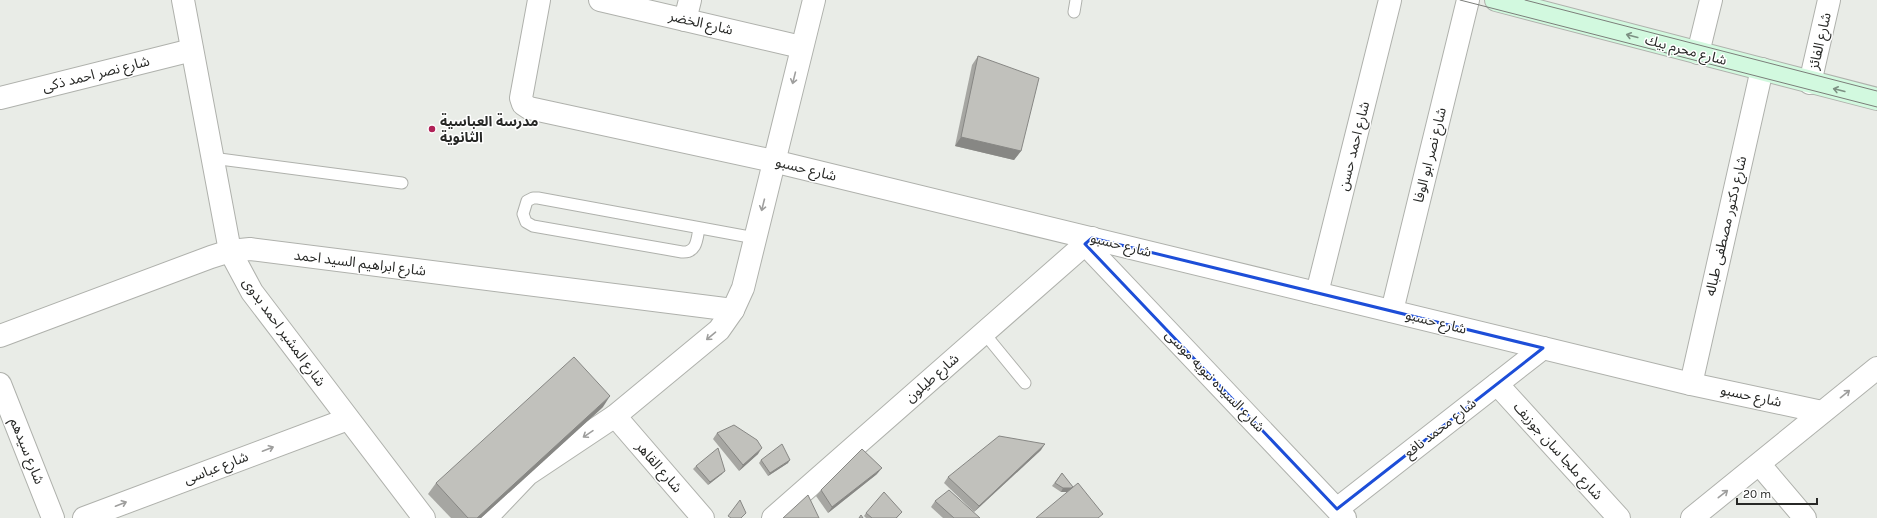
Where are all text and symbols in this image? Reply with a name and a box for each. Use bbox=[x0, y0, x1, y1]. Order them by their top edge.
street label: شارع الخضر bbox=[666, 7, 735, 41]
street label: شارع الفائز bbox=[1805, 11, 1837, 73]
street label: شارع محرم بيك bbox=[1643, 31, 1729, 71]
one-way arrow bbox=[1626, 32, 1639, 39]
street label: شارع نصر احمد ذكى bbox=[41, 52, 152, 97]
one-way arrow bbox=[789, 72, 797, 85]
one-way arrow bbox=[1833, 86, 1846, 93]
street label: شارع احمد حسن bbox=[1335, 100, 1375, 193]
street label: شارع نصر ابو الوفا bbox=[1410, 106, 1452, 205]
place label: مدرسة العباسية الثانوية bbox=[440, 113, 538, 146]
marker: مدرسة العباسية الثانوية bbox=[427, 124, 437, 134]
street label: شارع حسبو bbox=[773, 153, 838, 187]
street label: شارع دكتور مصطفى طباله bbox=[1702, 154, 1752, 298]
one-way arrow bbox=[758, 198, 766, 211]
street label: شارع حسبو bbox=[1088, 229, 1153, 263]
street label: شارع ابراهيم السيد احمد bbox=[293, 246, 427, 282]
street label: شارع المشير احمد بدوى bbox=[237, 274, 329, 391]
street label: شارع حسبو bbox=[1403, 306, 1468, 340]
street label: شارع السيده نبويه موسى bbox=[1160, 326, 1268, 437]
one-way arrow bbox=[706, 332, 717, 341]
street label: شارع طيلون bbox=[902, 350, 964, 407]
street label: شارع حسبو bbox=[1718, 381, 1783, 413]
one-way arrow bbox=[1840, 389, 1851, 398]
street label: شارع محمد نافع bbox=[1400, 394, 1481, 463]
street label: شارع ملجا سان جوزيف bbox=[1508, 399, 1606, 505]
street label: شارع سيدهم bbox=[4, 415, 48, 487]
one-way arrow bbox=[583, 430, 594, 438]
street label: شارع القاهر bbox=[630, 437, 686, 497]
one-way arrow bbox=[262, 444, 274, 452]
street label: شارع عباسى bbox=[181, 448, 251, 490]
scale bar bbox=[1737, 480, 1817, 506]
text: 20 m bbox=[1743, 487, 1771, 501]
one-way arrow bbox=[1718, 490, 1729, 498]
one-way arrow bbox=[114, 500, 126, 508]

